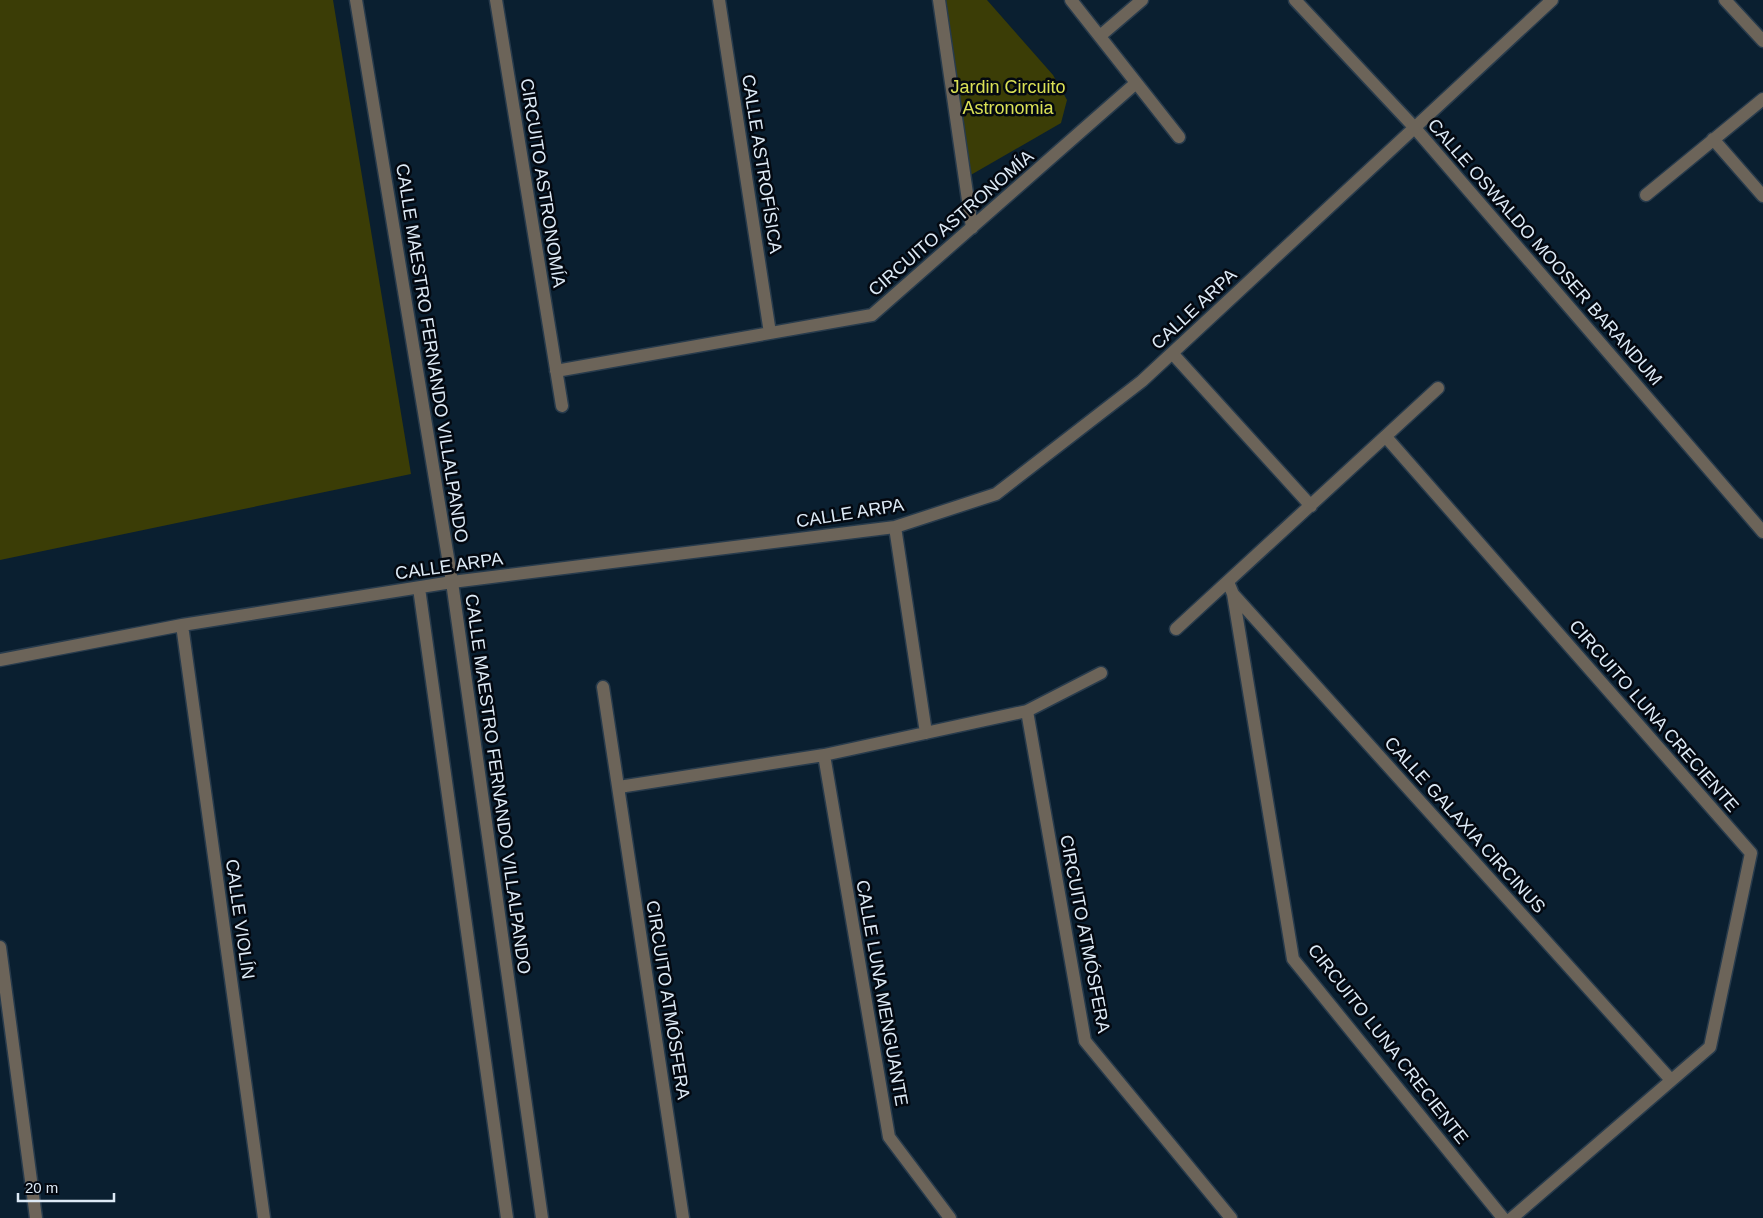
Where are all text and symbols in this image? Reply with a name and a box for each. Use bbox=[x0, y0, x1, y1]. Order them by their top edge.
street label: CALLE ASTROFÍSICA bbox=[738, 73, 786, 255]
street label: CIRCUITO ASTRONOMÍA bbox=[517, 77, 569, 289]
park label: Jardin Circuito Astronomia bbox=[950, 77, 1066, 118]
street label: CALLE OSWALDO MOOSER BARANDUM bbox=[1424, 115, 1666, 389]
street label: CIRCUITO ASTRONOMÍA bbox=[865, 146, 1037, 300]
street label: CALLE MAESTRO FERNANDO VILLALPANDO bbox=[392, 162, 472, 544]
street label: CALLE ARPA bbox=[1147, 265, 1241, 353]
street label: CALLE ARPA bbox=[795, 495, 905, 531]
street label: CALLE ARPA bbox=[394, 549, 504, 583]
street label: CALLE MAESTRO FERNANDO VILLALPANDO bbox=[461, 593, 535, 975]
street label: CIRCUITO LUNA CRECIENTE bbox=[1565, 616, 1743, 816]
street label: CALLE GALAXIA CIRCINUS bbox=[1381, 733, 1549, 917]
street label: CIRCUITO ATMÓSFERA bbox=[1056, 833, 1115, 1035]
street label: CALLE VIOLÍN bbox=[222, 858, 258, 980]
street label: CALLE LUNA MENGUANTE bbox=[852, 878, 912, 1108]
street label: CIRCUITO ATMÓSFERA bbox=[642, 899, 695, 1101]
street label: CIRCUITO LUNA CRECIENTE bbox=[1304, 940, 1472, 1148]
scale bar bbox=[18, 1170, 114, 1202]
text: 20 m bbox=[25, 1179, 58, 1196]

